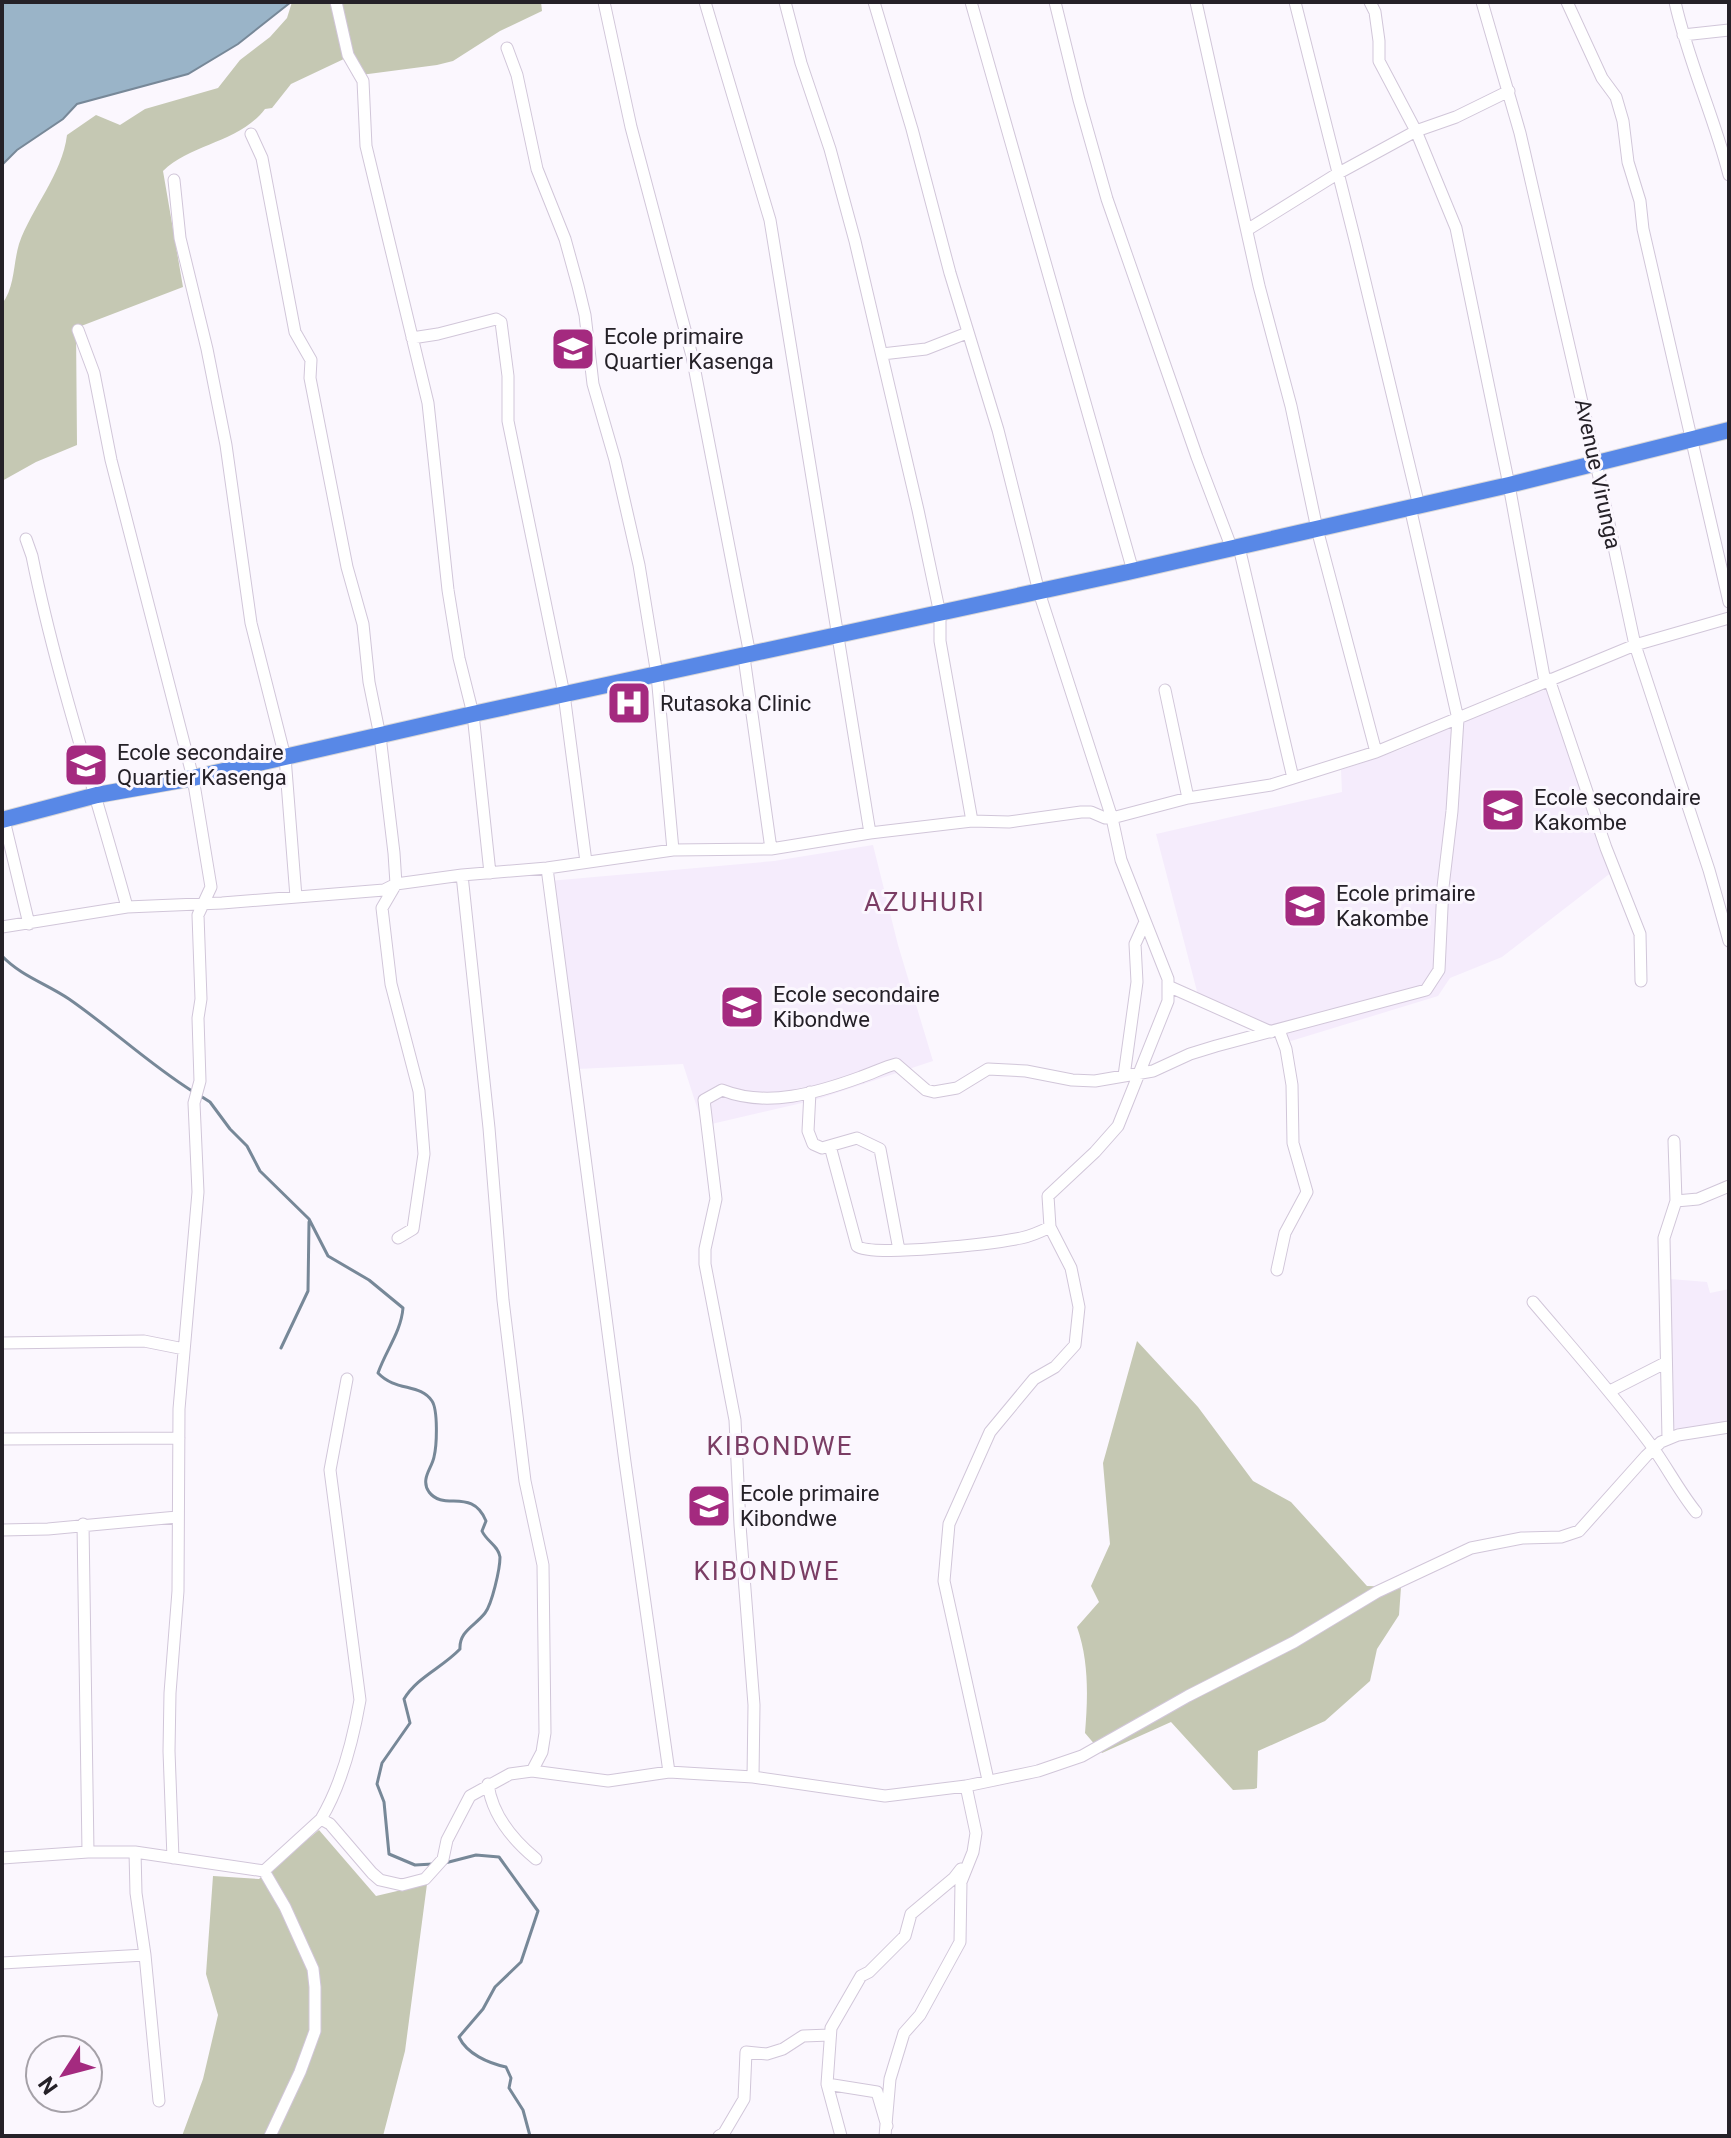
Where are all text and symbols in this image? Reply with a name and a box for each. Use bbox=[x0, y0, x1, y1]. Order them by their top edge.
place label: Ecole primaire Quartier Kasenga bbox=[604, 324, 774, 374]
school or university icon: Ecole primaire Quartier Kasenga bbox=[549, 325, 597, 373]
street label: Avenue Virunga bbox=[1570, 397, 1626, 551]
hospital icon: Rutasoka Clinic bbox=[605, 679, 653, 727]
place label: Rutasoka Clinic bbox=[660, 691, 811, 716]
place label: Ecole secondaire Quartier Kasenga bbox=[117, 740, 287, 790]
school or university icon: Ecole secondaire Quartier Kasenga bbox=[62, 741, 110, 789]
place label: Ecole secondaire Kakombe bbox=[1534, 785, 1701, 835]
school or university icon: Ecole secondaire Kakombe bbox=[1479, 786, 1527, 834]
place label: Ecole primaire Kakombe bbox=[1336, 881, 1476, 931]
school or university icon: Ecole primaire Kakombe bbox=[1281, 882, 1329, 930]
district label: AZUHURI bbox=[864, 887, 986, 917]
place label: Ecole secondaire Kibondwe bbox=[773, 982, 940, 1032]
school or university icon: Ecole secondaire Kibondwe bbox=[718, 983, 766, 1031]
district label: KIBONDWE bbox=[707, 1431, 853, 1461]
place label: Ecole primaire Kibondwe bbox=[740, 1481, 880, 1531]
school or university icon: Ecole primaire Kibondwe bbox=[685, 1482, 733, 1530]
district label: KIBONDWE bbox=[694, 1556, 840, 1586]
north arrow bbox=[24, 2034, 104, 2114]
text: N bbox=[34, 2072, 63, 2099]

